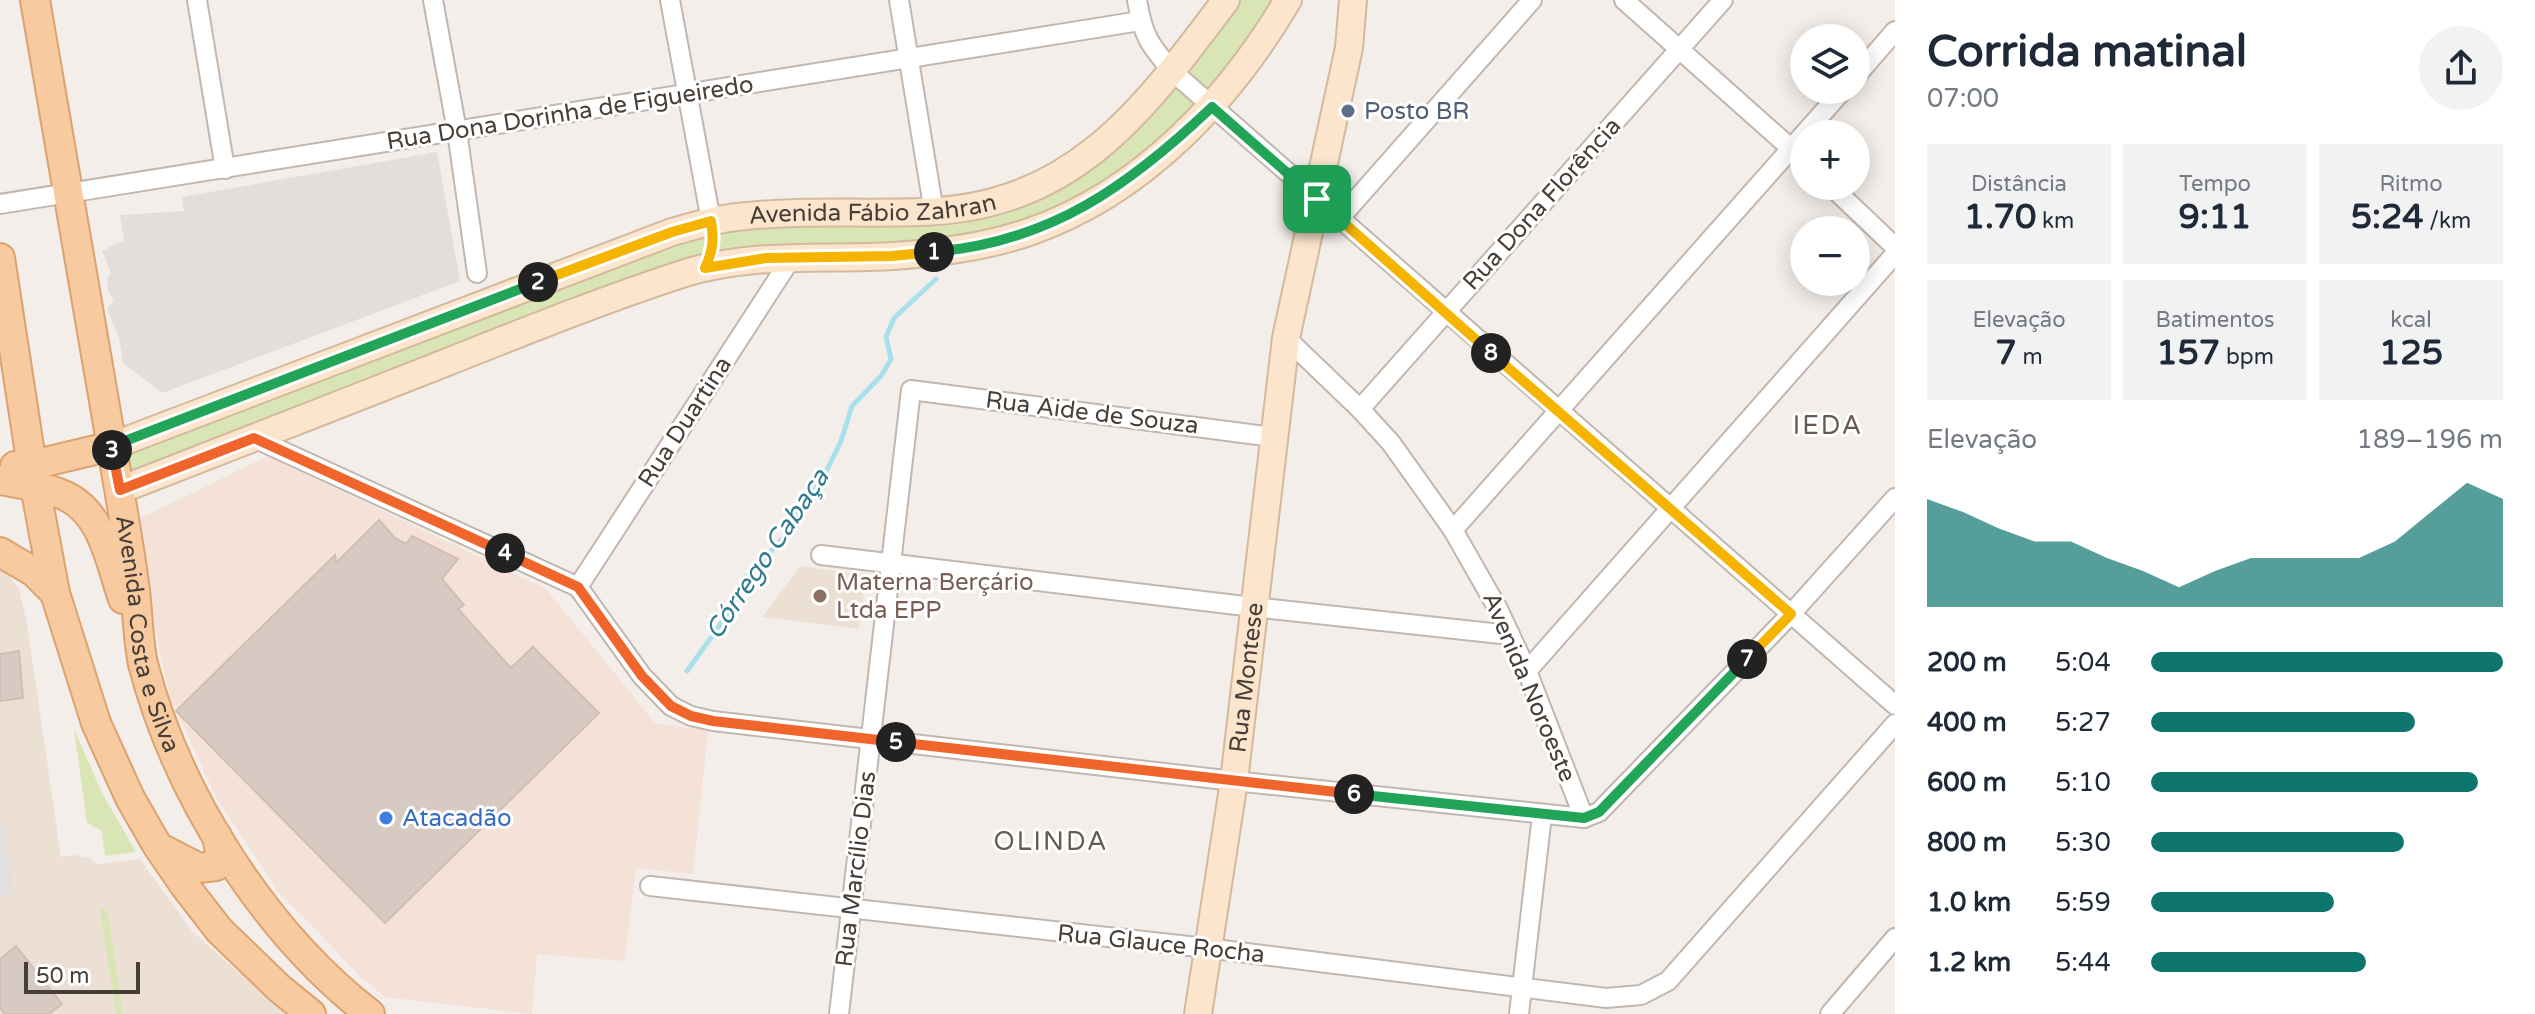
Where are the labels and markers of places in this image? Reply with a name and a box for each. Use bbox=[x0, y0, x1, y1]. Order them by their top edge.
place label: Posto BR bbox=[1364, 97, 1469, 126]
marker: Posto BR bbox=[1339, 102, 1357, 120]
pin bbox=[1283, 165, 1351, 233]
pin: 1 bbox=[914, 232, 954, 272]
pin: 2 bbox=[518, 262, 558, 302]
pin: 8 bbox=[1471, 333, 1511, 373]
pin: 3 bbox=[92, 430, 132, 470]
pin: 4 bbox=[485, 533, 525, 573]
place label: Materna Berçário Ltda EPP bbox=[836, 568, 1033, 625]
marker: Materna Berçário Ltda EPP bbox=[811, 587, 829, 605]
pin: 7 bbox=[1727, 639, 1767, 679]
pin: 5 bbox=[876, 722, 916, 762]
pin: 6 bbox=[1334, 774, 1374, 814]
place label: Atacadão bbox=[402, 804, 512, 833]
marker: Atacadão bbox=[377, 809, 395, 827]

